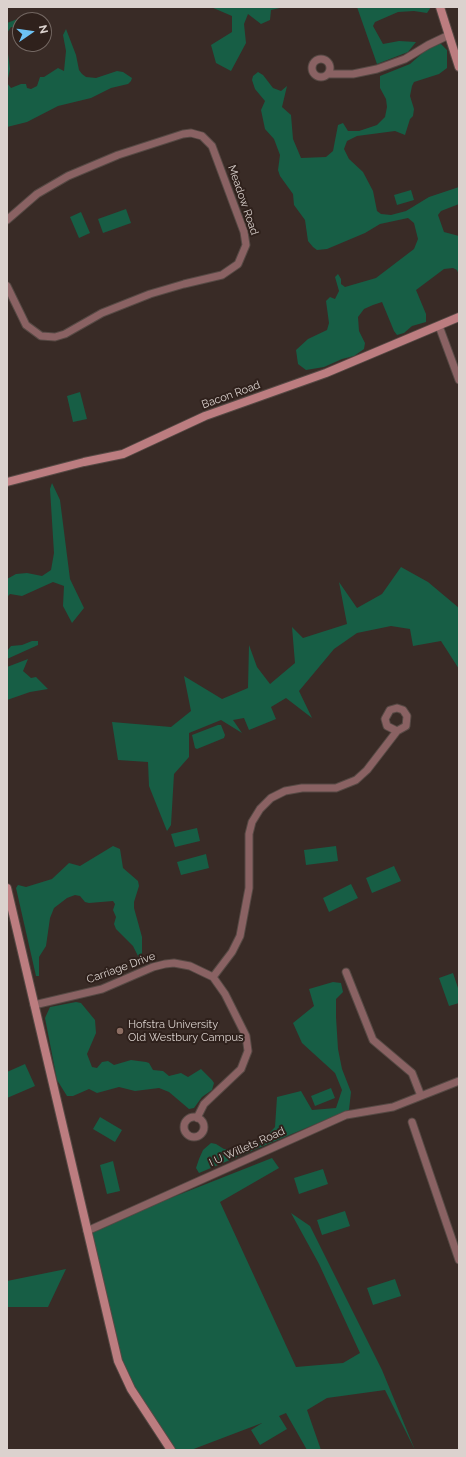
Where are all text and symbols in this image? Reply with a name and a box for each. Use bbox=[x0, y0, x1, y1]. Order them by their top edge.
north arrow bbox=[12, 12, 52, 52]
text: N bbox=[36, 24, 50, 35]
street label: Meadow Road bbox=[225, 163, 261, 237]
street label: Bacon Road bbox=[200, 378, 262, 412]
street label: Carriage Drive bbox=[85, 949, 157, 987]
place label: Hofstra University Old Westbury Campus bbox=[128, 1018, 243, 1044]
marker: Hofstra University Old Westbury Campus bbox=[115, 1026, 125, 1036]
street label: I U Willets Road bbox=[207, 1124, 287, 1170]

